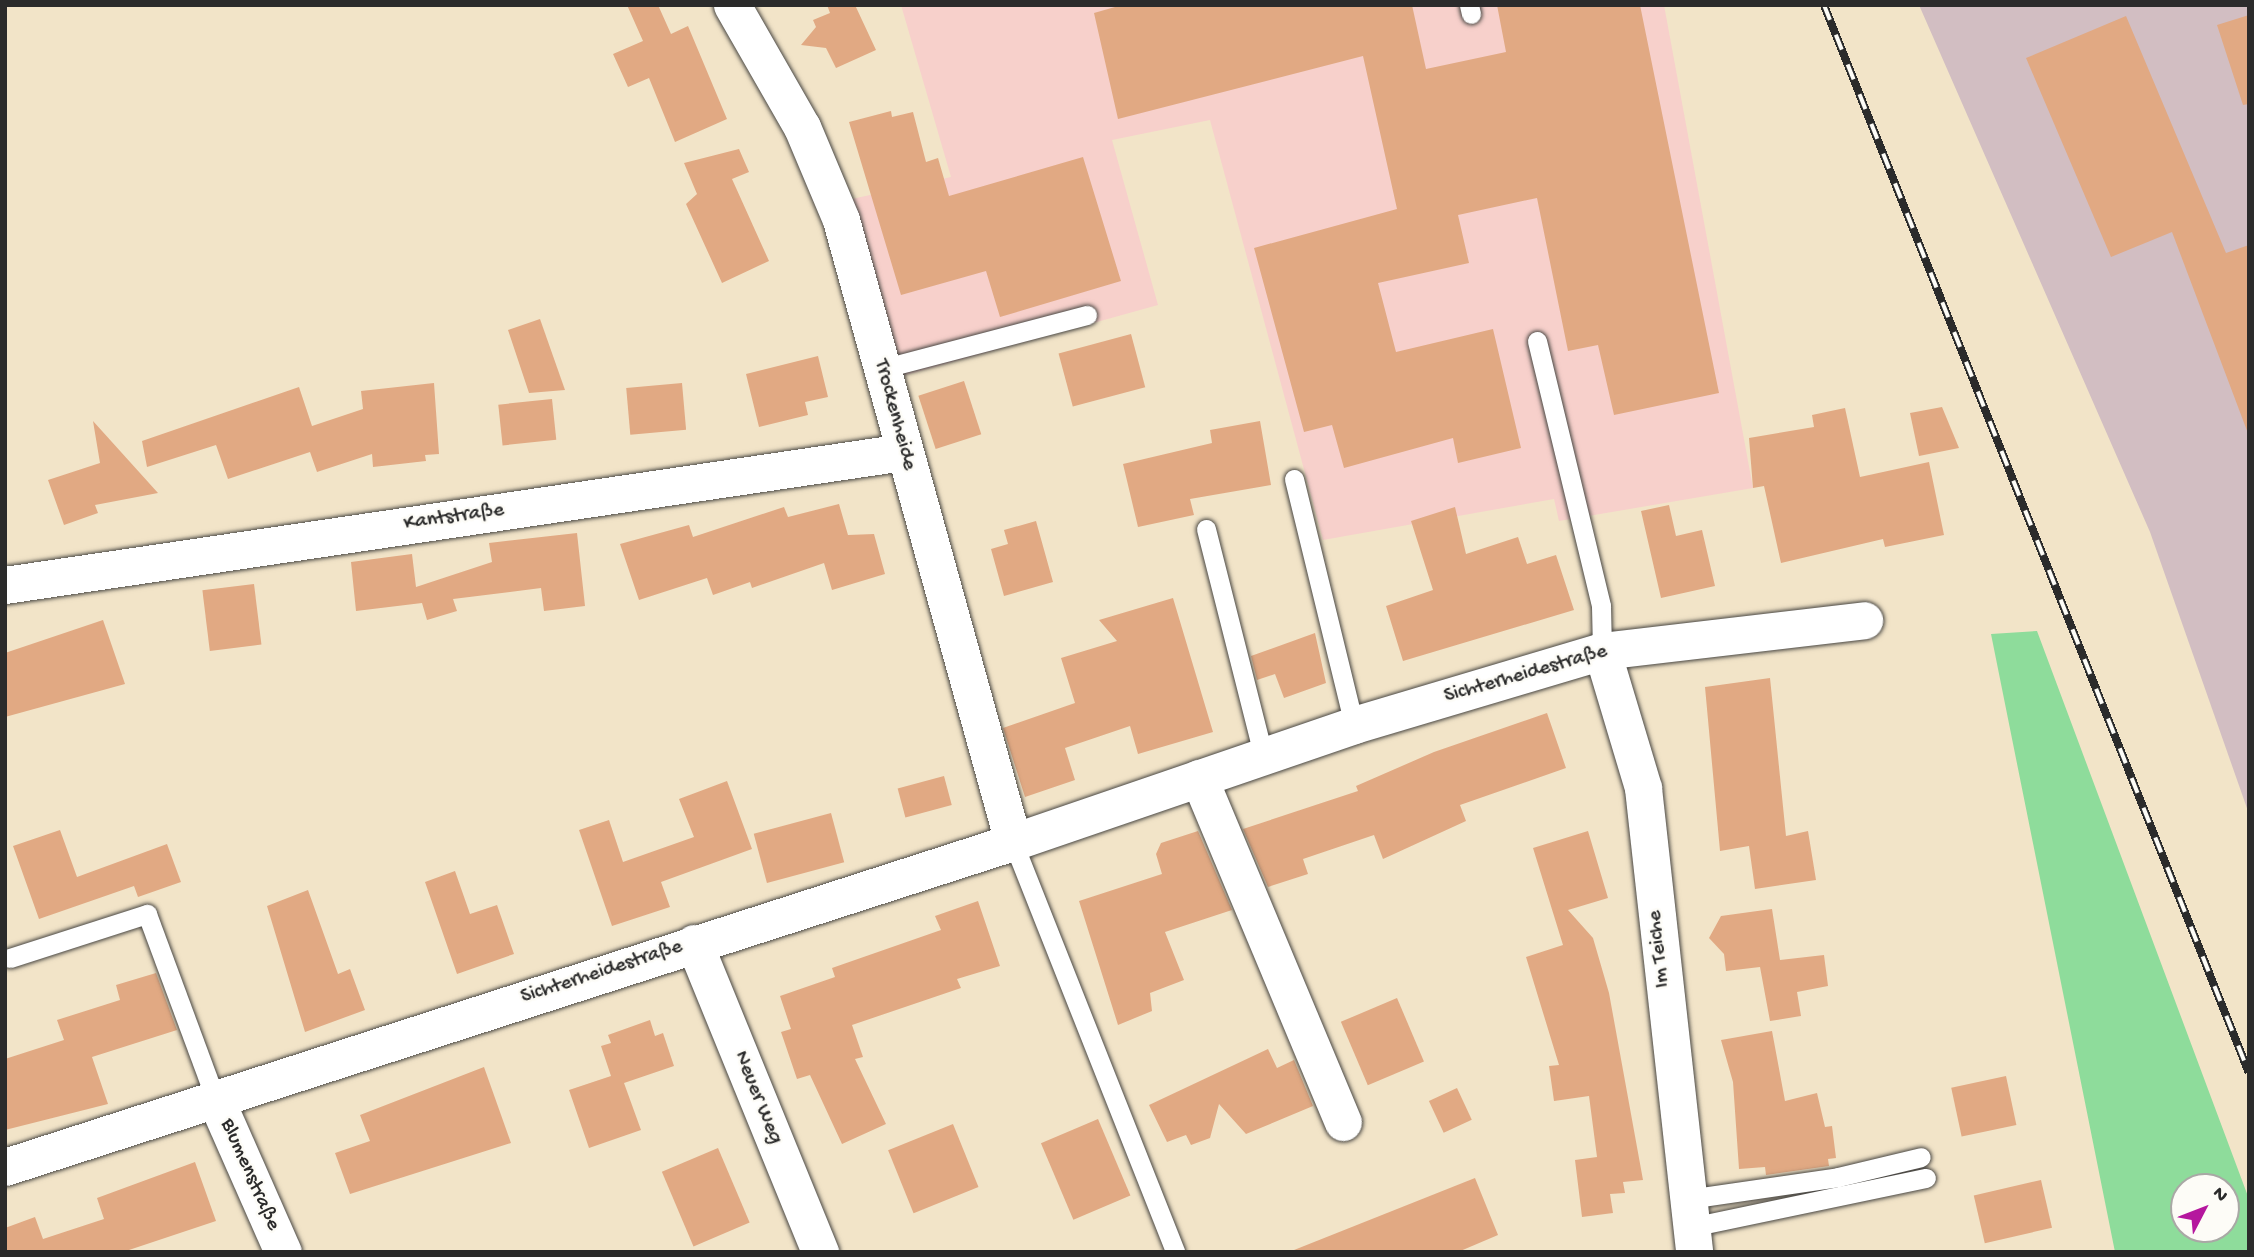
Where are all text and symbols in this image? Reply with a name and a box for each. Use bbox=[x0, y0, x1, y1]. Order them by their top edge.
street label: Trockenheide bbox=[867, 357, 921, 473]
street label: Kantstraße bbox=[402, 499, 506, 537]
street label: Sichterheidestraße bbox=[1442, 640, 1610, 710]
street label: Im Teiche bbox=[1643, 909, 1677, 989]
street label: Sichterheidestraße bbox=[518, 935, 686, 1011]
street label: Neuer Weg bbox=[727, 1048, 787, 1148]
street label: Blumenstraße bbox=[213, 1115, 285, 1235]
north arrow bbox=[2170, 1173, 2240, 1243]
text: N bbox=[2207, 1183, 2232, 1207]

